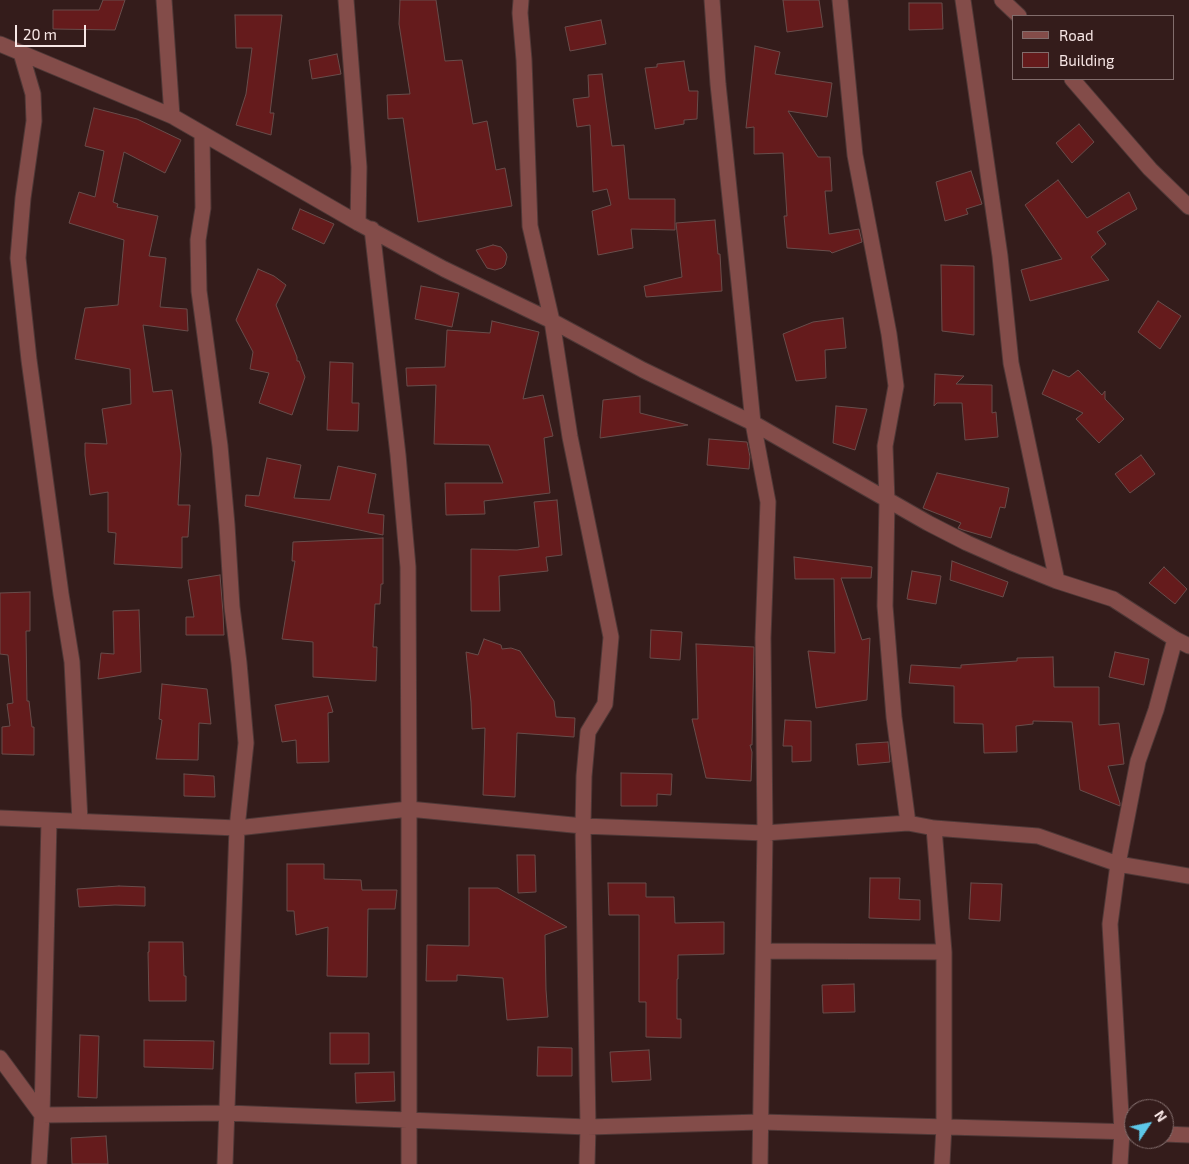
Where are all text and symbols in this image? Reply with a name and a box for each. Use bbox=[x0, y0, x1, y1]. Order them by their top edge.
scale bar bbox=[18, 15, 89, 47]
legend bbox=[1012, 15, 1174, 80]
text: 20 m bbox=[23, 25, 57, 43]
text: Road bbox=[1059, 26, 1094, 44]
text: Building bbox=[1059, 51, 1114, 69]
north arrow bbox=[1124, 1099, 1174, 1149]
text: N bbox=[1151, 1107, 1171, 1125]

